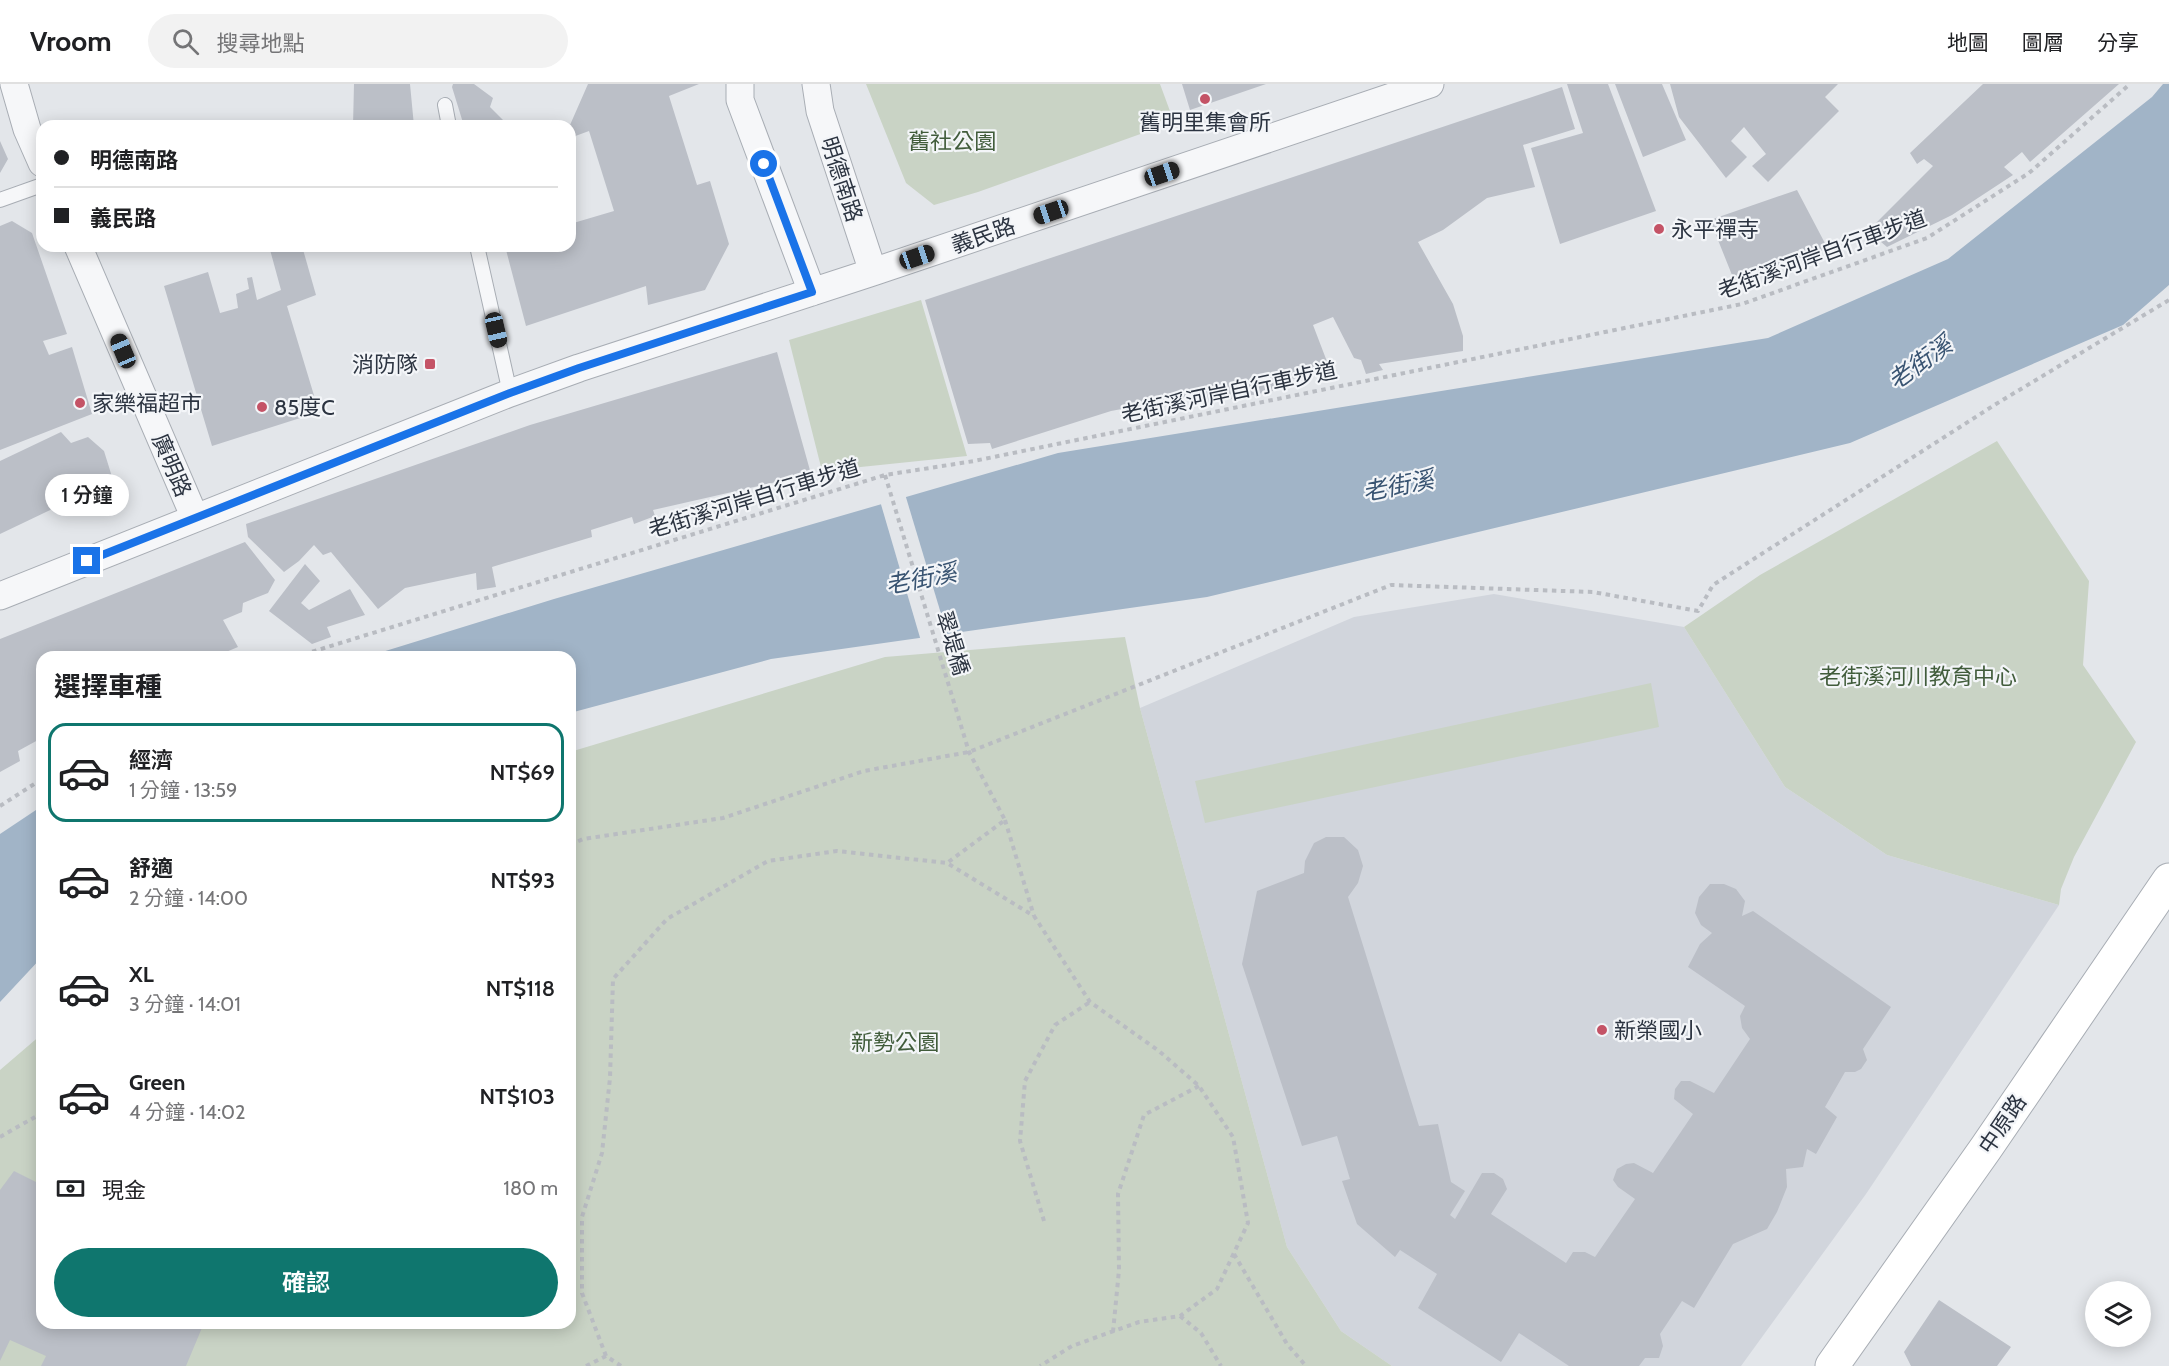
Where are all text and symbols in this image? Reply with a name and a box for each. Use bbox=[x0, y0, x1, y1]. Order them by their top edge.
search box bbox=[148, 14, 568, 68]
text: Vroom bbox=[30, 24, 112, 58]
icon: search bbox=[169, 25, 202, 58]
text: 搜尋地點 bbox=[217, 30, 305, 57]
text: 地圖 bbox=[1947, 30, 1989, 55]
text: 圖層 bbox=[2022, 30, 2064, 55]
text: 分享 bbox=[2097, 30, 2139, 55]
marker: 舊明里集會所 bbox=[1198, 92, 1212, 106]
place label: 舊明里集會所 bbox=[1139, 109, 1271, 136]
park label: 舊社公園 bbox=[908, 128, 996, 155]
street label: 明德南路 bbox=[815, 133, 868, 225]
text: 明德南路 bbox=[90, 147, 178, 174]
route start bbox=[750, 150, 777, 177]
car bbox=[1142, 160, 1182, 188]
car bbox=[1031, 198, 1071, 226]
street label: 老街溪河岸自行車步道 bbox=[1714, 204, 1930, 305]
text: 義民路 bbox=[90, 205, 156, 232]
street label: 義民路 bbox=[948, 212, 1019, 259]
place label: 永平禪寺 bbox=[1671, 216, 1759, 243]
marker: 永平禪寺 bbox=[1652, 222, 1666, 236]
car bbox=[897, 243, 937, 271]
car bbox=[483, 310, 509, 350]
water label: 老街溪 bbox=[1882, 328, 1960, 395]
car bbox=[108, 331, 138, 371]
place label: 消防隊 bbox=[352, 351, 418, 378]
street label: 老街溪河岸自行車步道 bbox=[1119, 356, 1340, 429]
marker: 消防隊 bbox=[423, 357, 437, 371]
place label: 家樂福超市 bbox=[92, 390, 202, 417]
place label: 85度C bbox=[274, 394, 335, 421]
marker: 家樂福超市 bbox=[73, 396, 87, 410]
marker: 85度C bbox=[255, 400, 269, 414]
street label: 廣明路 bbox=[146, 430, 197, 501]
street label: 老街溪河岸自行車步道 bbox=[645, 453, 863, 544]
water label: 老街溪 bbox=[1360, 464, 1439, 507]
callout: 1 分鐘 bbox=[45, 474, 129, 516]
text: 1 分鐘 bbox=[61, 483, 113, 507]
route end bbox=[73, 547, 100, 574]
water label: 老街溪 bbox=[883, 557, 962, 600]
street label: 翠堤橋 bbox=[930, 608, 975, 679]
park label: 老街溪河川教育中心 bbox=[1819, 663, 2017, 690]
text: 選擇車種 bbox=[54, 670, 162, 703]
icon: car bbox=[57, 746, 111, 800]
text: 經濟 bbox=[129, 747, 173, 774]
text: NT$69 bbox=[490, 759, 555, 786]
text: 1 分鐘 · 13:59 bbox=[129, 778, 237, 802]
icon: car bbox=[57, 854, 111, 908]
text: 舒適 bbox=[129, 855, 173, 882]
text: NT$93 bbox=[490, 867, 555, 894]
text: 2 分鐘 · 14:00 bbox=[129, 886, 248, 910]
text: XL bbox=[129, 961, 154, 988]
icon: car bbox=[57, 962, 111, 1016]
text: NT$118 bbox=[486, 975, 555, 1002]
text: 3 分鐘 · 14:01 bbox=[129, 992, 241, 1016]
place label: 新榮國小 bbox=[1614, 1017, 1702, 1044]
marker: 新榮國小 bbox=[1595, 1023, 1609, 1037]
park label: 新勢公園 bbox=[851, 1029, 939, 1056]
text: Green bbox=[129, 1069, 185, 1096]
icon: car bbox=[57, 1070, 111, 1124]
text: NT$103 bbox=[480, 1083, 555, 1110]
street label: 中原路 bbox=[1973, 1089, 2032, 1159]
text: 4 分鐘 · 14:02 bbox=[129, 1100, 246, 1124]
icon: cash bbox=[54, 1172, 87, 1205]
text: 180 m bbox=[503, 1176, 558, 1200]
text: 現金 bbox=[102, 1177, 146, 1204]
button: 確認 bbox=[54, 1248, 558, 1317]
map controls bbox=[2085, 1281, 2151, 1347]
button: layers bbox=[2085, 1281, 2151, 1347]

